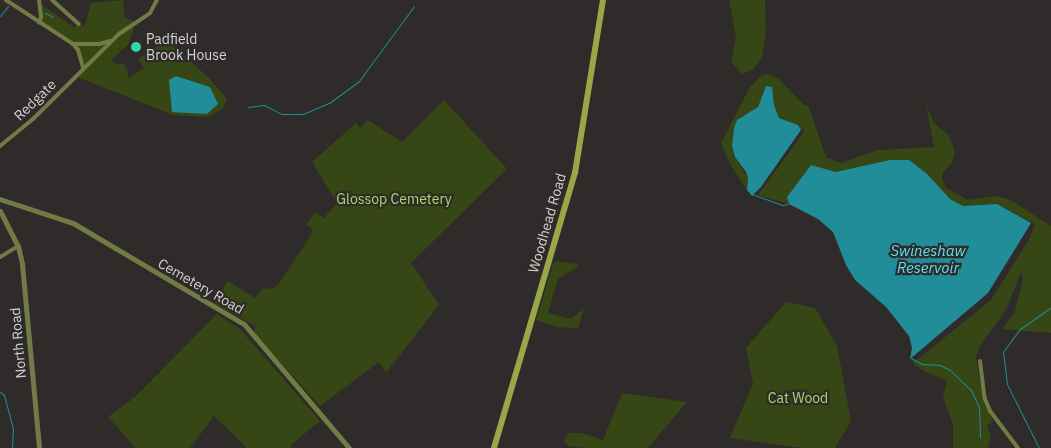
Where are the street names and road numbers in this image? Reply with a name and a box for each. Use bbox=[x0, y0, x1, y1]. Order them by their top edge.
street label: Redgate bbox=[10, 76, 60, 124]
street label: Woodhead Road bbox=[525, 171, 569, 275]
street label: Cemetery Road bbox=[155, 255, 247, 317]
street label: North Road bbox=[7, 307, 29, 379]

